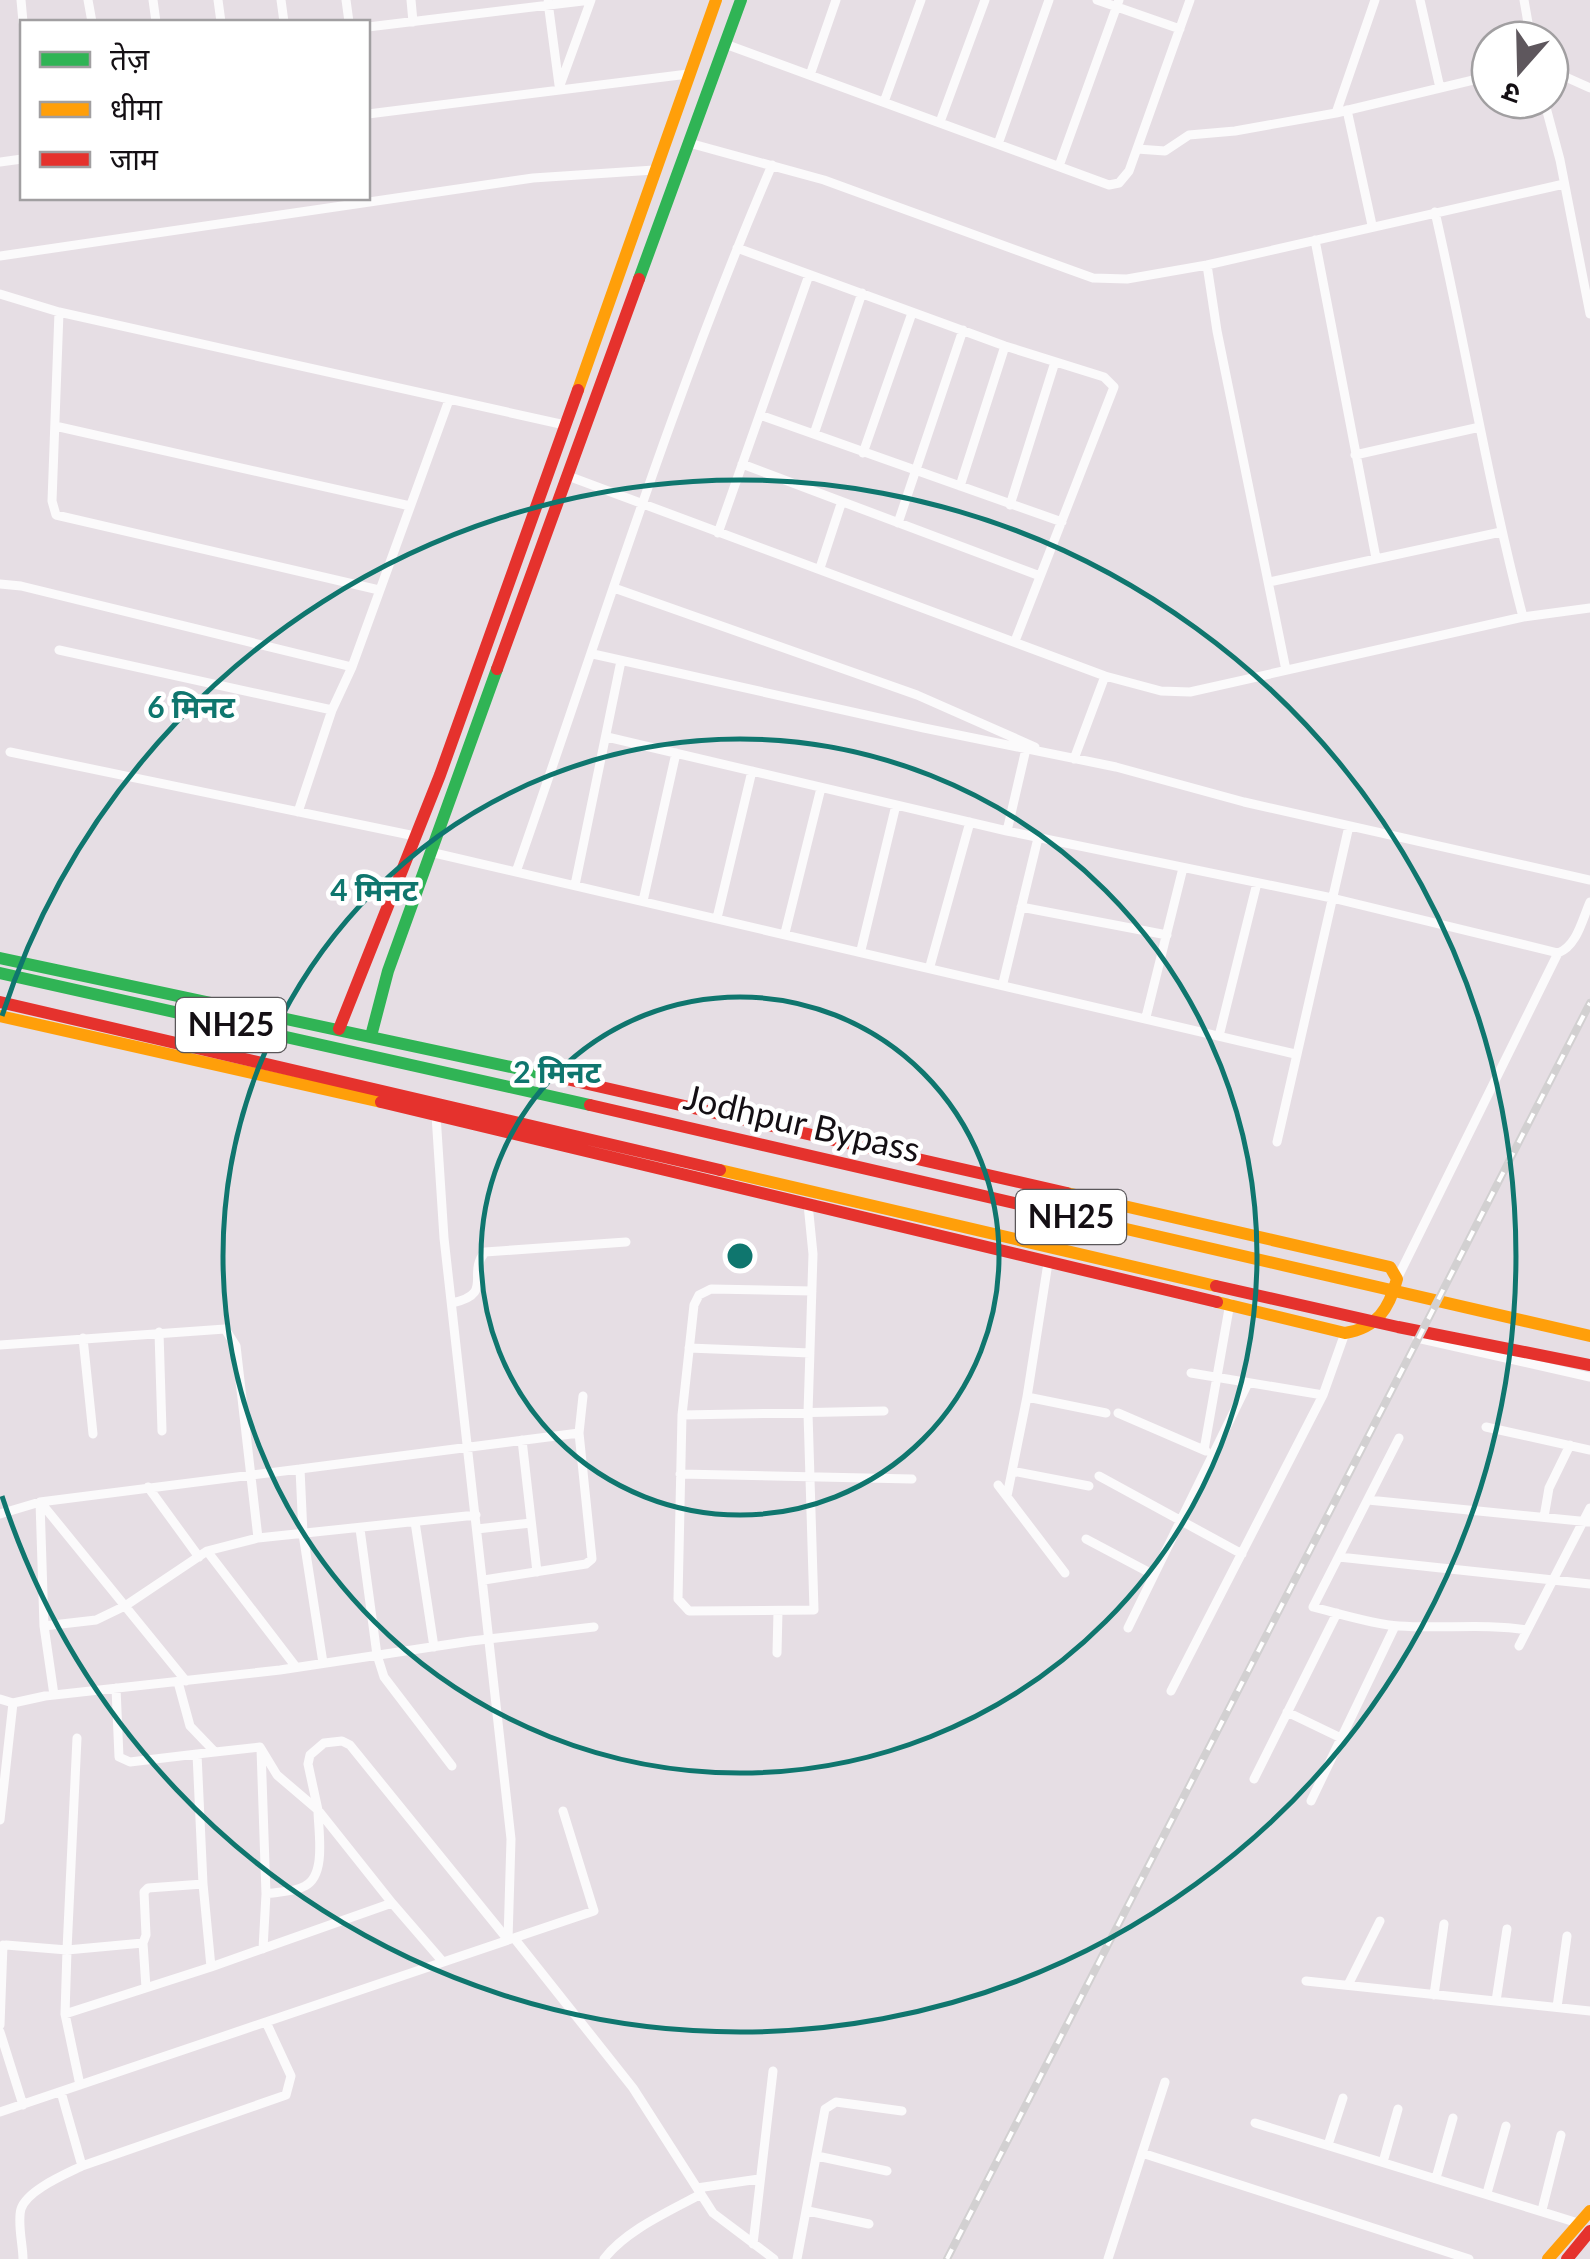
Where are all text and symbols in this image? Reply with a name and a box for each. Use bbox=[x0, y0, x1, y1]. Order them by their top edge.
legend bbox=[20, 20, 370, 200]
north arrow bbox=[1470, 20, 1570, 120]
text: तेज़ bbox=[110, 40, 150, 76]
text: उ bbox=[1497, 75, 1525, 113]
text: धीमा bbox=[110, 90, 163, 126]
text: जाम bbox=[110, 140, 159, 176]
text: 6 मिनट bbox=[147, 688, 236, 724]
text: 4 मिनट bbox=[330, 871, 419, 907]
road number: NH25 bbox=[176, 998, 286, 1052]
text: 2 मिनट bbox=[513, 1053, 602, 1089]
street label: Jodhpur Bypass bbox=[680, 1075, 924, 1170]
road number: NH25 bbox=[1016, 1190, 1126, 1244]
centre of rings bbox=[722, 1238, 758, 1274]

